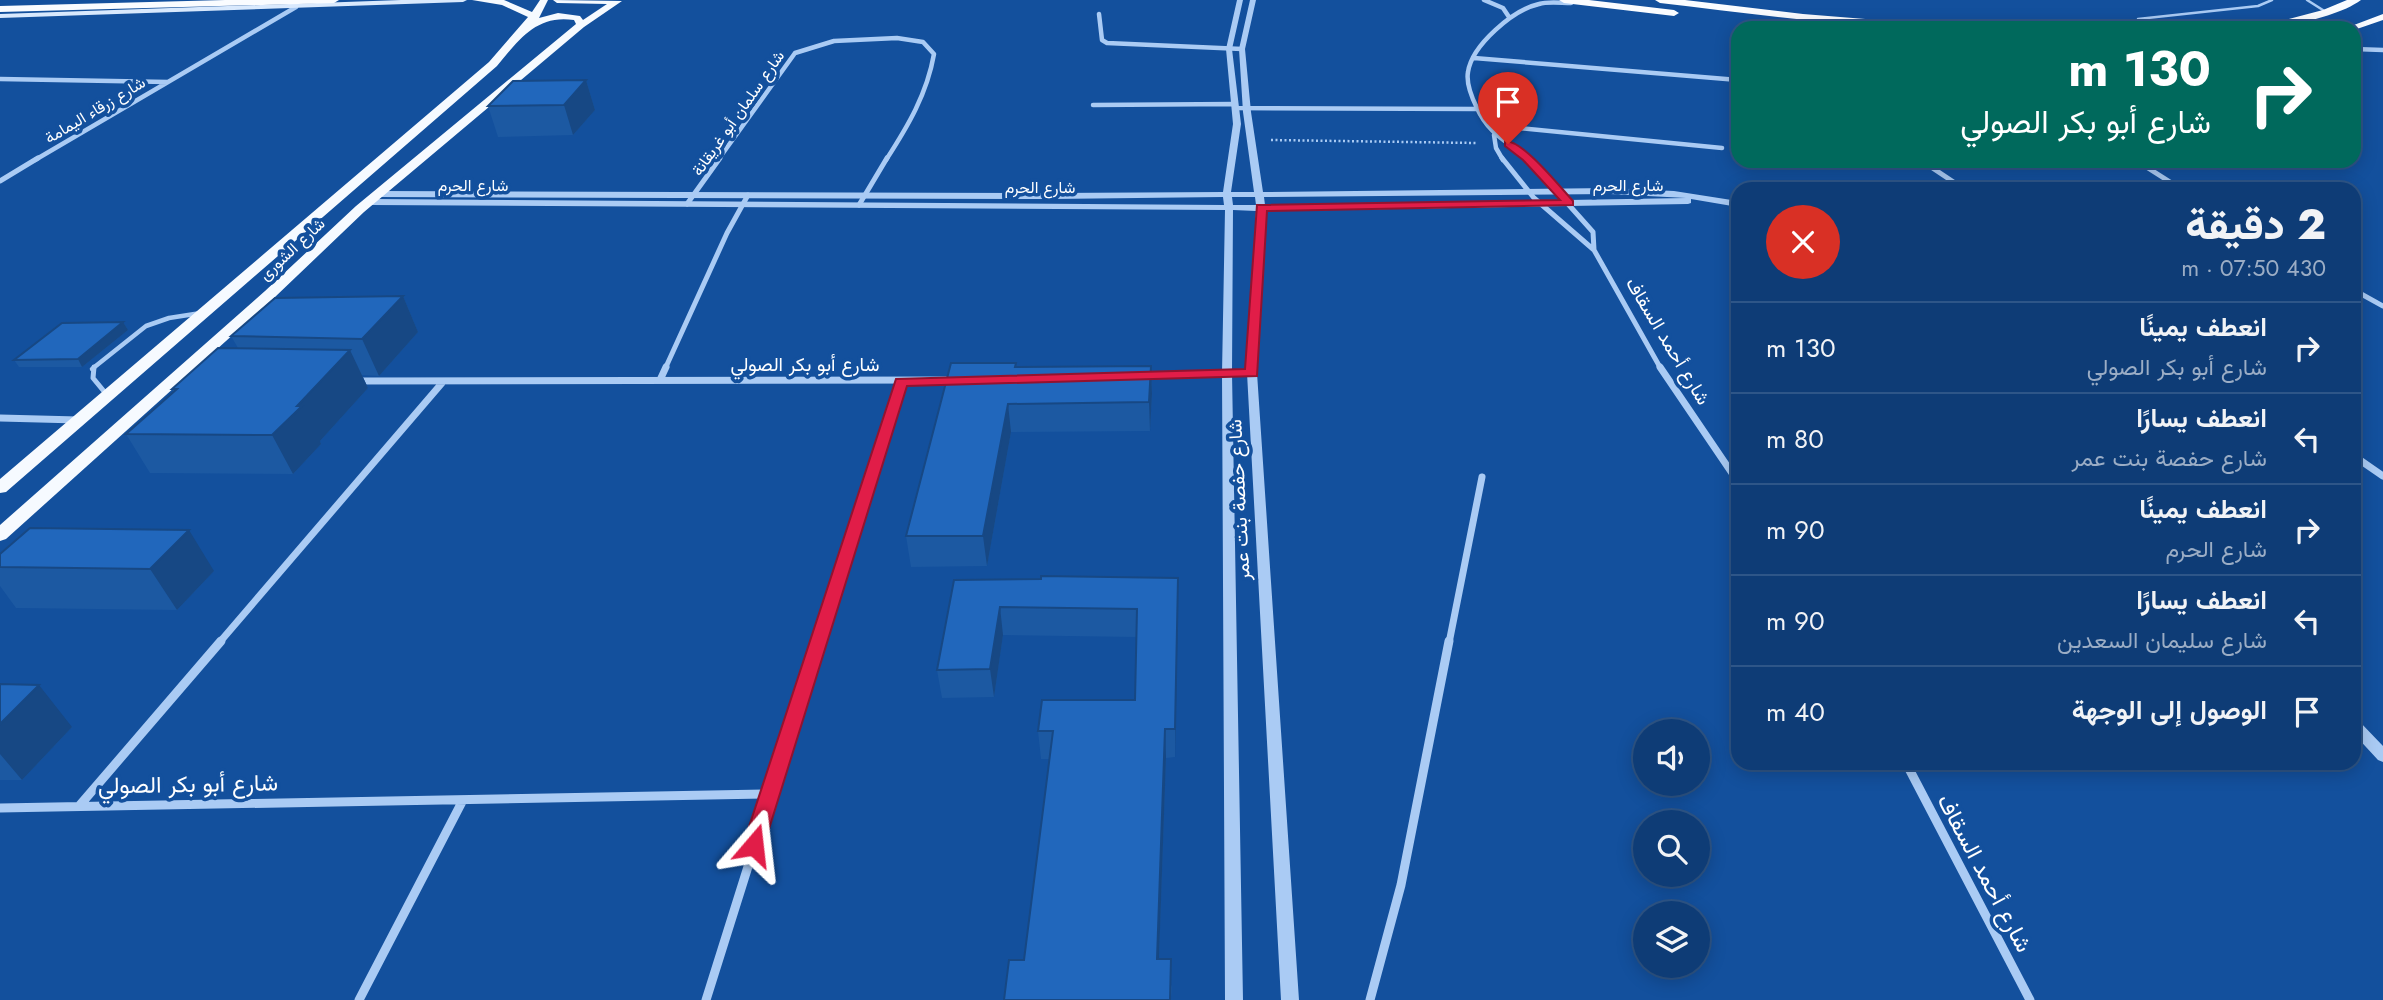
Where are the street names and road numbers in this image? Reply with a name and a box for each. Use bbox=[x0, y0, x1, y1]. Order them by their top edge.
street label: شارع سلمان أبو غريقانة bbox=[686, 46, 790, 180]
street label: شارع زرقاء اليمامة bbox=[40, 71, 150, 149]
street label: شارع الحرم bbox=[438, 174, 508, 197]
street label: شارع الحرم bbox=[1593, 174, 1663, 197]
street label: شارع الحرم bbox=[1005, 176, 1075, 199]
street label: شارع الشورى bbox=[254, 212, 330, 286]
street label: شارع أحمد السقاف bbox=[1619, 272, 1717, 410]
street label: شارع أبو بكر الصولي bbox=[731, 351, 879, 380]
street label: شارع حفصة بنت عمر bbox=[1221, 419, 1257, 582]
street label: شارع أبو بكر الصولي bbox=[98, 765, 278, 805]
street label: شارع أحمد السقاف bbox=[1929, 788, 2041, 958]

